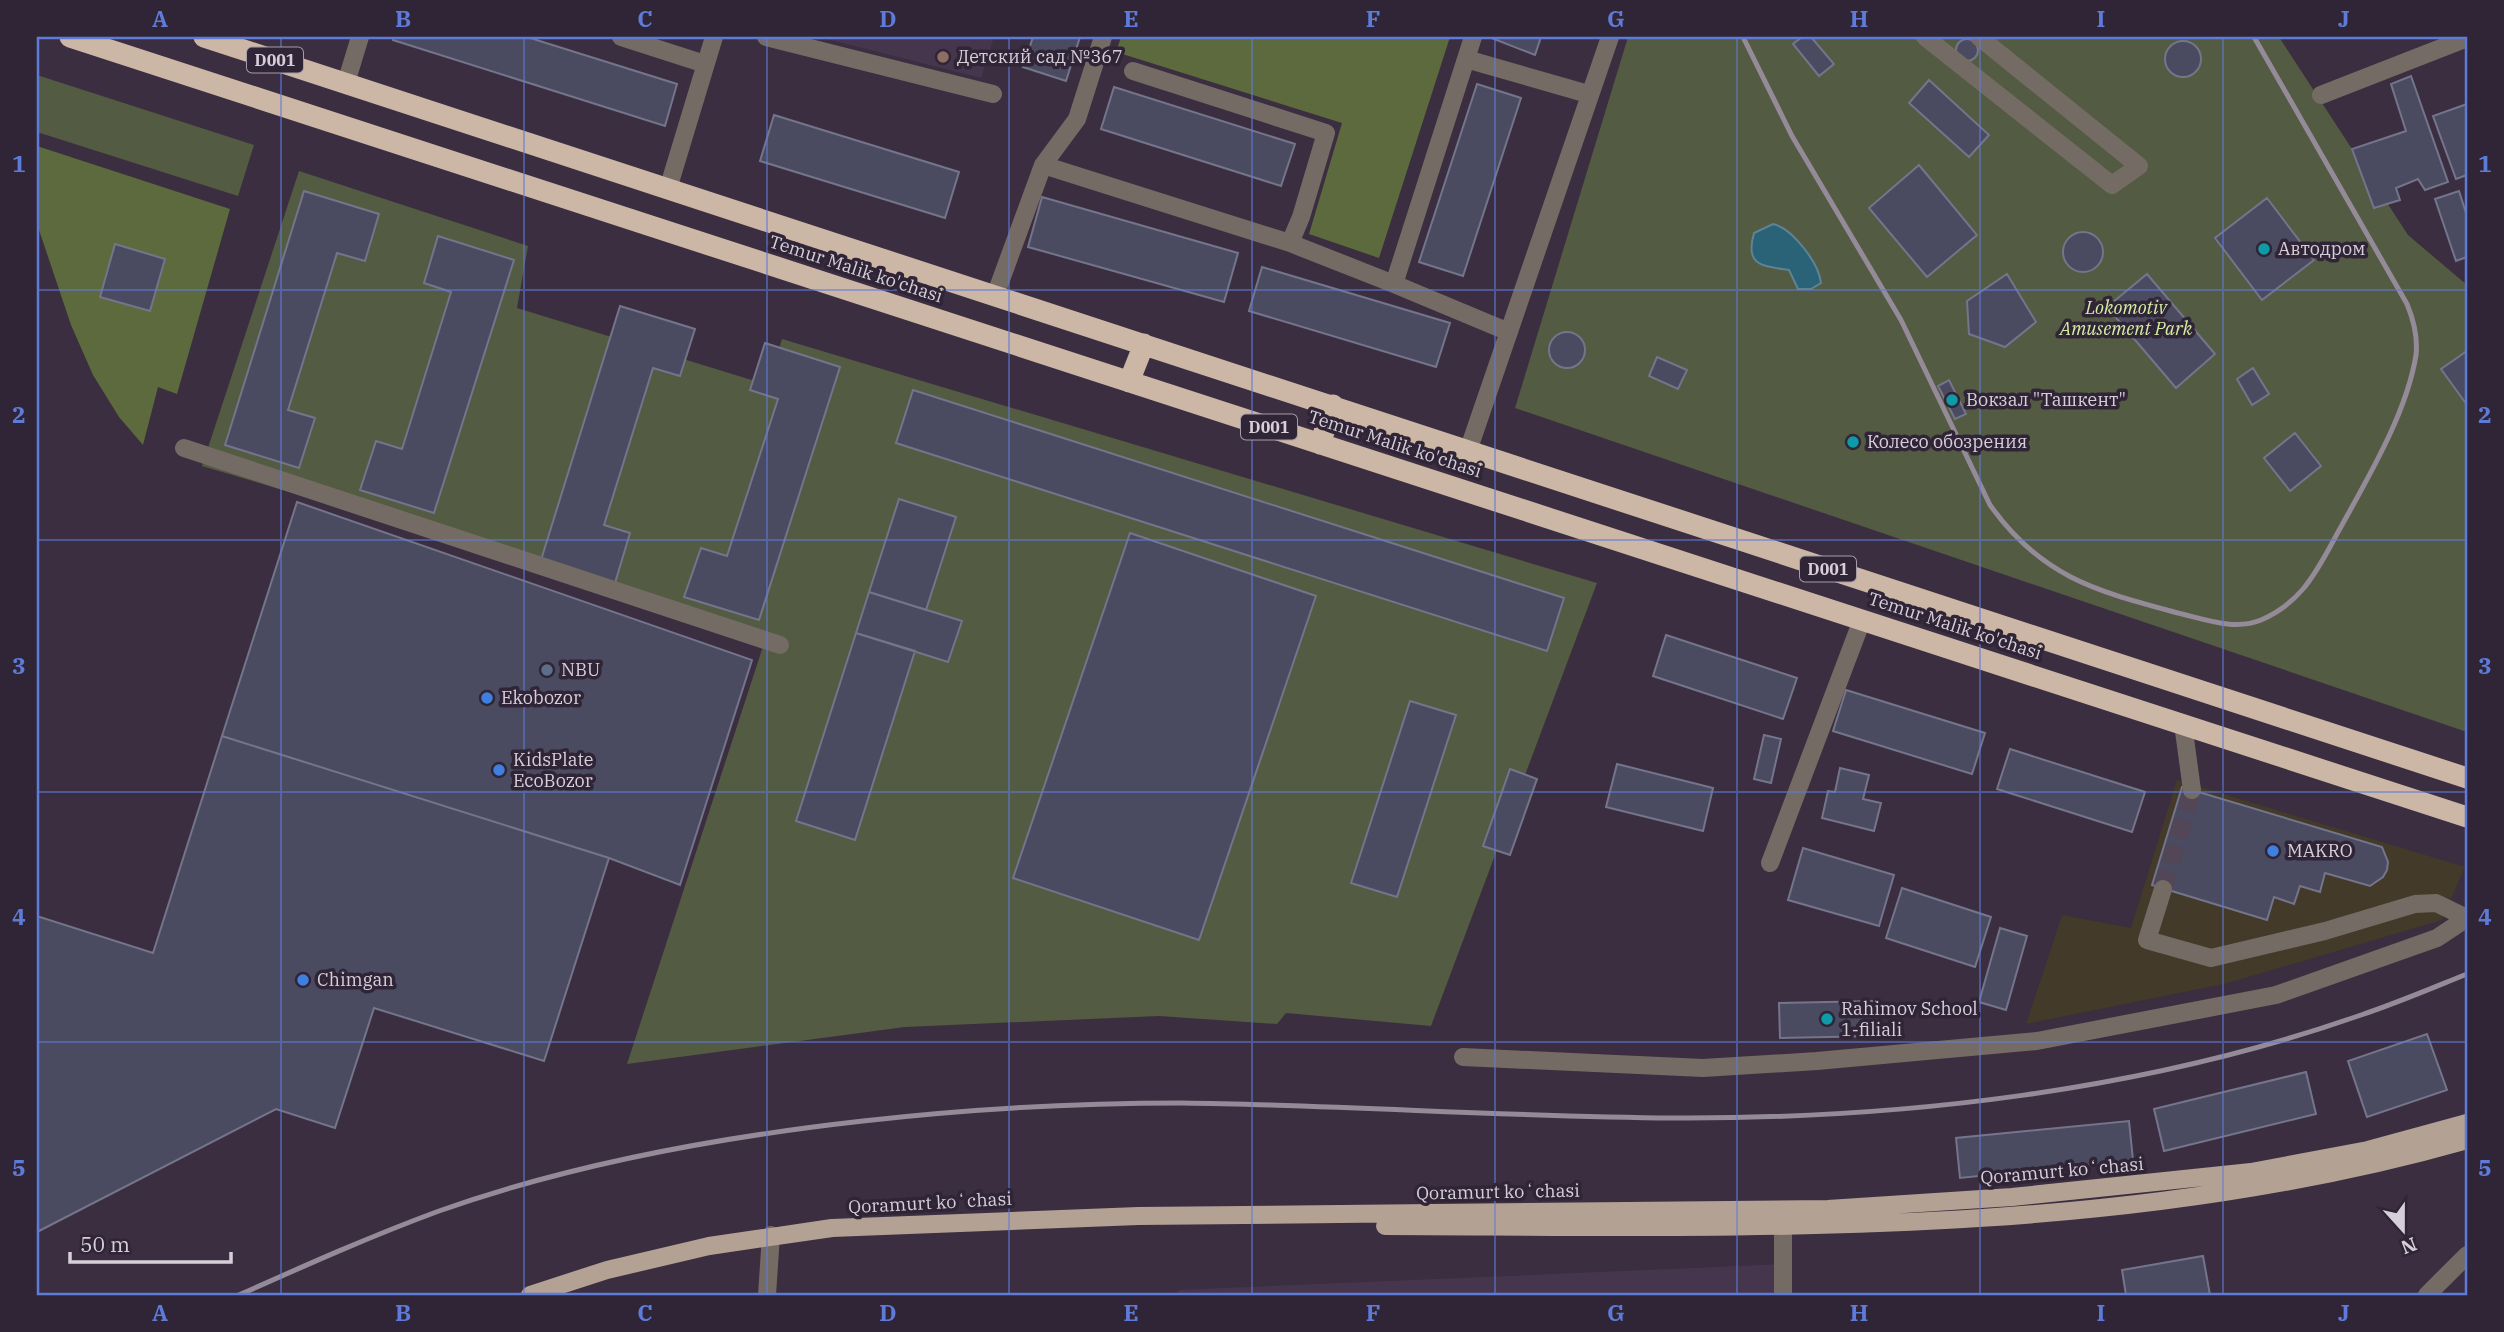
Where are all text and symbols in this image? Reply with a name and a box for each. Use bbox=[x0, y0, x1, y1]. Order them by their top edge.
text: A bbox=[152, 3, 168, 33]
text: B bbox=[395, 3, 411, 33]
text: C bbox=[637, 3, 653, 33]
text: D bbox=[879, 3, 897, 33]
text: E bbox=[1123, 3, 1139, 33]
text: F bbox=[1366, 3, 1380, 33]
text: G bbox=[1607, 3, 1625, 33]
text: H bbox=[1850, 3, 1868, 33]
text: I bbox=[2097, 3, 2105, 33]
text: J bbox=[2338, 3, 2350, 33]
place label: Детский сад №367 bbox=[957, 45, 1123, 68]
road number: D001 bbox=[247, 48, 303, 72]
marker: Детский сад №367 bbox=[935, 49, 951, 65]
text: 1 bbox=[12, 148, 26, 178]
text: 1 bbox=[2478, 148, 2492, 178]
street label: Temur Malik ko'chasi bbox=[766, 230, 946, 308]
place label: Автодром bbox=[2278, 237, 2366, 260]
marker: Автодром bbox=[2256, 241, 2272, 257]
park label: Lokomotiv Amusement Park bbox=[2059, 296, 2193, 340]
place label: Вокзал "Ташкент" bbox=[1966, 388, 2126, 411]
marker: Вокзал "Ташкент" bbox=[1944, 392, 1960, 408]
text: 2 bbox=[12, 399, 26, 429]
text: 2 bbox=[2478, 399, 2492, 429]
street label: Temur Malik ko'chasi bbox=[1305, 405, 1485, 483]
road number: D001 bbox=[1241, 414, 1297, 440]
place label: Колесо обозрения bbox=[1867, 430, 2027, 453]
marker: Колесо обозрения bbox=[1845, 434, 1861, 450]
road number: D001 bbox=[1800, 556, 1856, 582]
street label: Temur Malik ko'chasi bbox=[1865, 587, 2045, 665]
text: 3 bbox=[12, 650, 26, 680]
text: 3 bbox=[2478, 650, 2492, 680]
place label: NBU bbox=[561, 658, 600, 681]
marker: NBU bbox=[539, 662, 555, 678]
place label: Ekobozor bbox=[501, 686, 581, 709]
marker: Ekobozor bbox=[479, 690, 495, 706]
place label: KidsPlate EcoBozor bbox=[513, 748, 593, 792]
marker: KidsPlate EcoBozor bbox=[491, 762, 507, 778]
place label: MAKRO bbox=[2287, 839, 2353, 862]
marker: MAKRO bbox=[2265, 843, 2281, 859]
text: 4 bbox=[12, 901, 26, 931]
text: 4 bbox=[2478, 901, 2492, 931]
place label: Chimgan bbox=[317, 968, 394, 991]
marker: Chimgan bbox=[295, 972, 311, 988]
place label: Rahimov School 1-filiali bbox=[1841, 997, 1978, 1041]
marker: Rahimov School 1-filiali bbox=[1819, 1011, 1835, 1027]
text: 5 bbox=[12, 1152, 26, 1182]
street label: Qoramurt koʻchasi bbox=[1979, 1152, 2145, 1189]
text: 5 bbox=[2478, 1152, 2492, 1182]
street label: Qoramurt koʻchasi bbox=[1416, 1179, 1580, 1204]
street label: Qoramurt koʻchasi bbox=[848, 1187, 1013, 1218]
north arrow bbox=[2368, 1196, 2438, 1266]
scale bar bbox=[70, 1220, 231, 1264]
text: 50 m bbox=[80, 1230, 130, 1258]
text: N bbox=[2398, 1232, 2420, 1260]
text: A bbox=[152, 1297, 168, 1327]
text: B bbox=[395, 1297, 411, 1327]
text: C bbox=[637, 1297, 653, 1327]
text: D bbox=[879, 1297, 897, 1327]
text: E bbox=[1123, 1297, 1139, 1327]
text: F bbox=[1366, 1297, 1380, 1327]
text: G bbox=[1607, 1297, 1625, 1327]
text: H bbox=[1850, 1297, 1868, 1327]
text: I bbox=[2097, 1297, 2105, 1327]
text: J bbox=[2338, 1297, 2350, 1327]

